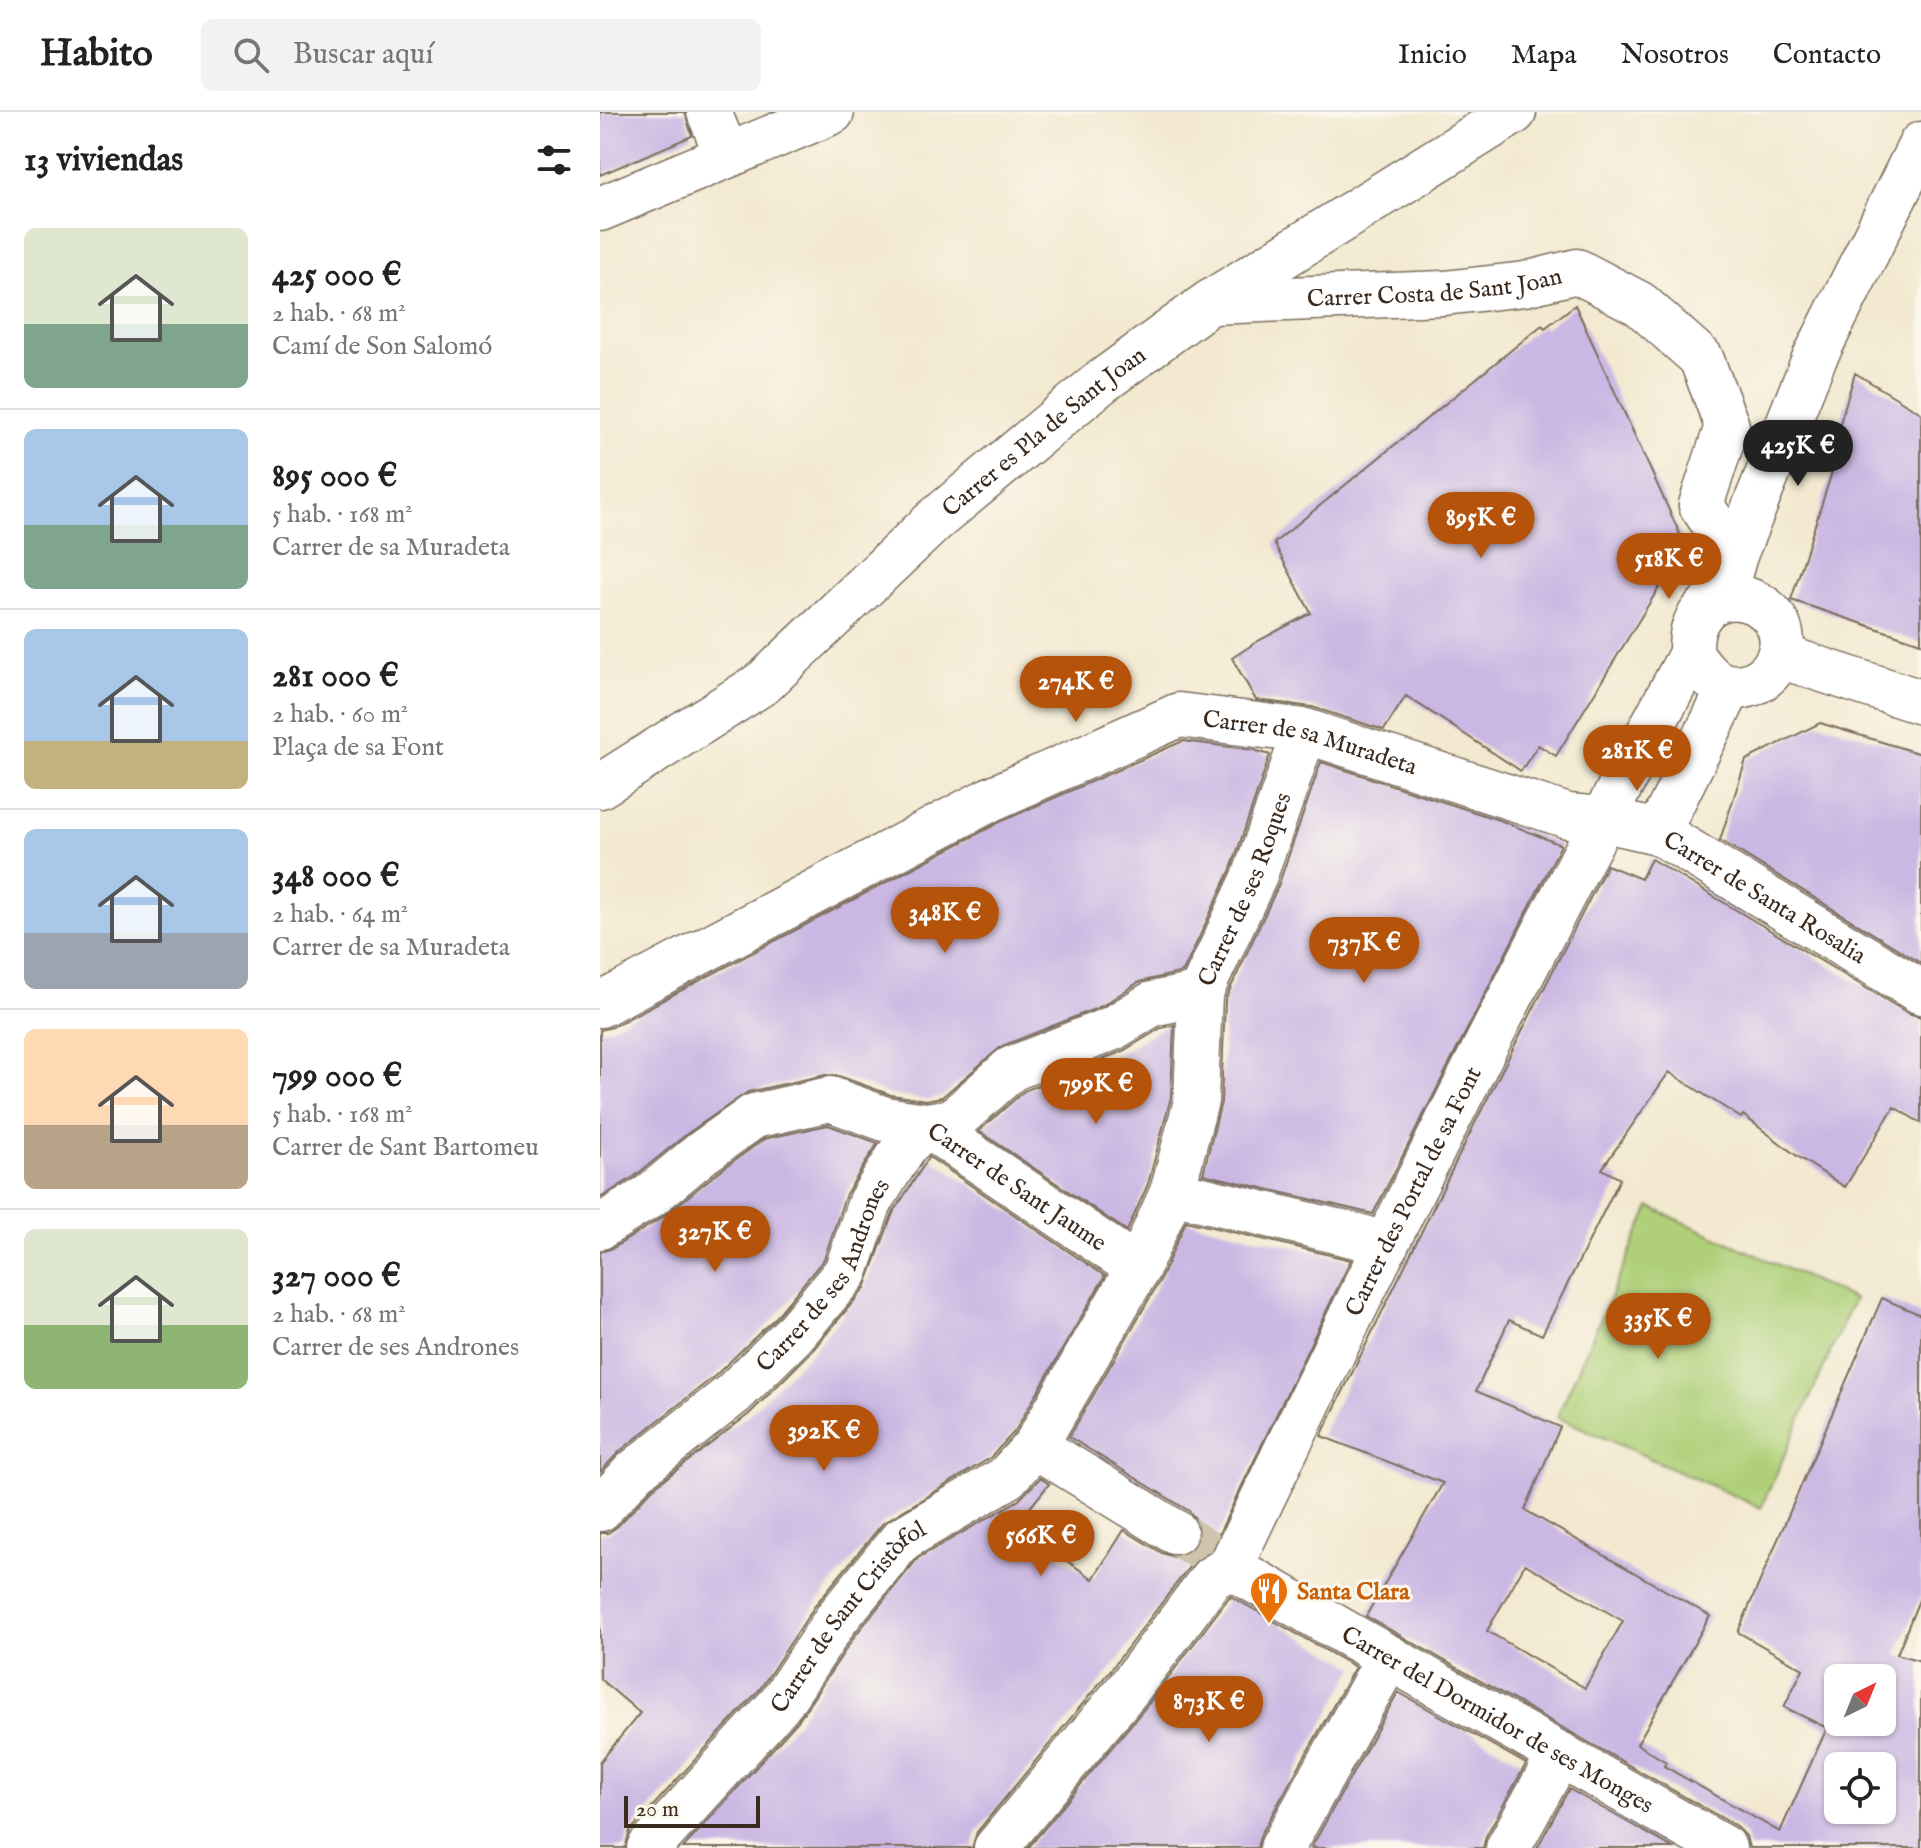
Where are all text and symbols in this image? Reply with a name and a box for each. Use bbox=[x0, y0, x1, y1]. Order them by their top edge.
search box bbox=[201, 19, 761, 91]
text: Habito bbox=[40, 31, 153, 79]
icon: search bbox=[229, 33, 273, 77]
text: Buscar aquí bbox=[293, 36, 433, 74]
text: Inicio bbox=[1398, 38, 1467, 73]
text: Mapa bbox=[1511, 38, 1577, 73]
text: Nosotros bbox=[1621, 38, 1729, 73]
text: Contacto bbox=[1773, 38, 1881, 73]
icon: filters bbox=[532, 138, 576, 182]
text: 13 viviendas bbox=[24, 139, 183, 182]
text: 425 000 € bbox=[272, 254, 402, 297]
icon: home bbox=[88, 260, 184, 356]
street label: Carrer Costa de Sant Joan bbox=[1306, 261, 1565, 315]
text: 2 hab. · 68 m² bbox=[272, 297, 406, 330]
text: Camí de Son Salomó bbox=[272, 330, 492, 363]
street label: Carrer es Pla de Sant Joan bbox=[936, 340, 1153, 525]
pin: 425K € bbox=[1733, 420, 1863, 488]
text: 425K € bbox=[1761, 429, 1835, 462]
text: 895 000 € bbox=[272, 455, 397, 498]
icon: home bbox=[88, 461, 184, 557]
pin: 895K € bbox=[1416, 492, 1546, 560]
text: 5 hab. · 168 m² bbox=[272, 498, 413, 531]
text: 895K € bbox=[1446, 501, 1516, 534]
text: Carrer de sa Muradeta bbox=[272, 531, 510, 564]
pin: 518K € bbox=[1604, 533, 1734, 601]
text: 518K € bbox=[1634, 542, 1704, 575]
text: 281 000 € bbox=[272, 655, 399, 698]
pin: 274K € bbox=[1011, 656, 1141, 724]
icon: home bbox=[88, 661, 184, 757]
text: 274K € bbox=[1038, 665, 1114, 698]
text: 2 hab. · 60 m² bbox=[272, 698, 408, 731]
street label: Carrer de sa Muradeta bbox=[1201, 704, 1421, 783]
pin: 281K € bbox=[1572, 725, 1702, 793]
text: Plaça de sa Font bbox=[272, 731, 444, 764]
text: 281K € bbox=[1601, 734, 1673, 767]
street label: Carrer de ses Roques bbox=[1192, 789, 1299, 992]
street label: Carrer de Santa Rosalia bbox=[1657, 825, 1872, 972]
text: 348 000 € bbox=[272, 855, 400, 898]
icon: home bbox=[88, 861, 184, 957]
pin: 348K € bbox=[880, 887, 1010, 955]
text: 348K € bbox=[909, 896, 981, 929]
text: 2 hab. · 64 m² bbox=[272, 898, 408, 931]
pin: 737K € bbox=[1299, 917, 1429, 985]
text: 737K € bbox=[1327, 926, 1401, 959]
text: Carrer de sa Muradeta bbox=[272, 931, 510, 964]
text: 799 000 € bbox=[272, 1055, 402, 1098]
pin: 799K € bbox=[1031, 1058, 1161, 1126]
icon: home bbox=[88, 1061, 184, 1157]
street label: Carrer des Portal de sa Font bbox=[1339, 1062, 1490, 1322]
text: 799K € bbox=[1059, 1067, 1133, 1100]
text: 5 hab. · 168 m² bbox=[272, 1098, 413, 1131]
street label: Carrer de Sant Jaume bbox=[921, 1116, 1112, 1259]
text: Carrer de Sant Bartomeu bbox=[272, 1131, 539, 1164]
street label: Carrer de ses Andrones bbox=[750, 1173, 898, 1380]
pin: 327K € bbox=[650, 1206, 780, 1274]
text: 327K € bbox=[678, 1215, 752, 1248]
text: 327 000 € bbox=[272, 1255, 401, 1298]
icon: home bbox=[88, 1261, 184, 1357]
pin: 335K € bbox=[1593, 1293, 1723, 1361]
text: 2 hab. · 68 m² bbox=[272, 1298, 406, 1331]
text: 335K € bbox=[1624, 1302, 1692, 1335]
text: Carrer de ses Andrones bbox=[272, 1331, 519, 1364]
pin: 392K € bbox=[759, 1405, 889, 1473]
text: 392K € bbox=[788, 1414, 860, 1447]
pin: 566K € bbox=[976, 1510, 1106, 1578]
street label: Carrer de Sant Cristòfol bbox=[764, 1514, 932, 1720]
text: 566K € bbox=[1006, 1519, 1077, 1552]
restaurant icon: Santa Clara bbox=[1248, 1570, 1290, 1625]
place label: Santa Clara bbox=[1297, 1577, 1410, 1608]
street label: Carrer del Dormidor de ses Monges bbox=[1335, 1620, 1659, 1822]
north arrow bbox=[1824, 1664, 1896, 1736]
map controls bbox=[1824, 1664, 1896, 1824]
pin: 873K € bbox=[1144, 1676, 1274, 1744]
text: 873K € bbox=[1173, 1685, 1245, 1718]
button: locate bbox=[1824, 1752, 1896, 1824]
scale bar bbox=[624, 1792, 760, 1828]
text: 20 m bbox=[636, 1796, 679, 1824]

